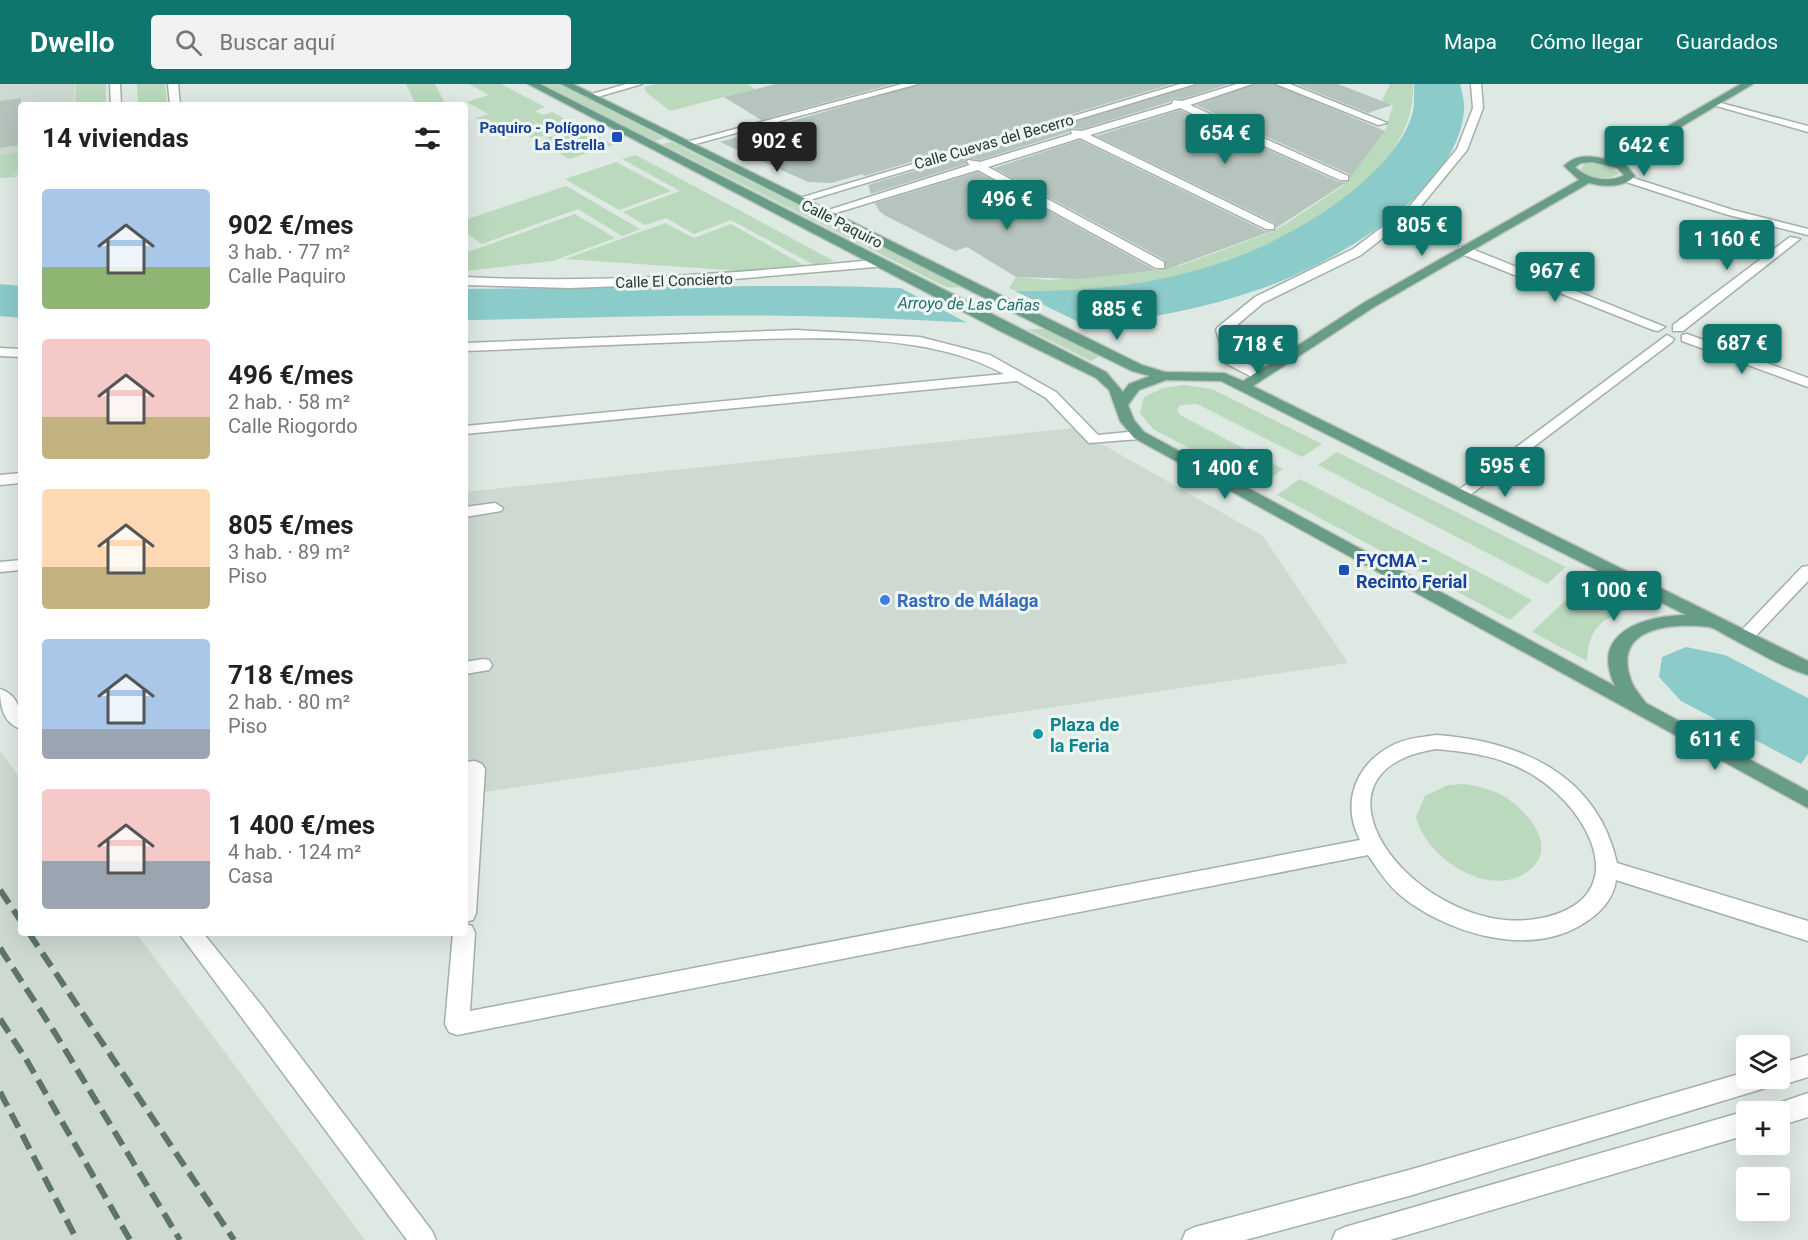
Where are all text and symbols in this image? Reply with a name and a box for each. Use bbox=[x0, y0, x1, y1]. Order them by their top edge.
search box bbox=[151, 15, 571, 69]
text: Dwello bbox=[30, 26, 115, 59]
icon: search bbox=[172, 26, 205, 59]
text: Buscar aquí bbox=[220, 30, 335, 55]
text: Mapa bbox=[1444, 30, 1497, 54]
text: Cómo llegar bbox=[1530, 30, 1643, 54]
text: Guardados bbox=[1676, 30, 1778, 54]
street label: Calle Cuevas del Becerro bbox=[912, 111, 1076, 173]
pin: 654 € bbox=[1183, 114, 1267, 165]
place label: Paquiro - Polígono La Estrella bbox=[479, 119, 605, 154]
text: 654 € bbox=[1200, 121, 1250, 145]
icon: filters bbox=[411, 122, 444, 155]
pin: 902 € bbox=[735, 122, 819, 173]
text: 14 viviendas bbox=[42, 123, 189, 153]
pin: 642 € bbox=[1602, 126, 1686, 177]
text: 902 € bbox=[752, 129, 802, 153]
marker: Paquiro - Polígono La Estrella bbox=[610, 130, 624, 144]
text: 642 € bbox=[1619, 133, 1669, 157]
pin: 496 € bbox=[965, 180, 1049, 231]
text: 496 € bbox=[982, 187, 1032, 211]
street label: Calle Paquiro bbox=[799, 196, 885, 252]
pin: 805 € bbox=[1380, 206, 1464, 257]
text: 902 €/mes bbox=[228, 210, 354, 240]
icon: home bbox=[90, 213, 162, 285]
text: 805 € bbox=[1397, 213, 1447, 237]
pin: 1 160 € bbox=[1672, 220, 1782, 271]
text: 1 160 € bbox=[1693, 227, 1761, 251]
text: 3 hab. · 77 m² bbox=[228, 240, 350, 264]
pin: 967 € bbox=[1513, 252, 1597, 303]
text: 967 € bbox=[1530, 259, 1580, 283]
text: Calle Paquiro bbox=[228, 264, 346, 288]
street label: Calle El Concierto bbox=[615, 270, 733, 292]
pin: 885 € bbox=[1075, 290, 1159, 341]
water label: Arroyo de Las Cañas bbox=[897, 293, 1040, 315]
text: 885 € bbox=[1092, 297, 1142, 321]
pin: 687 € bbox=[1700, 324, 1784, 375]
pin: 718 € bbox=[1216, 325, 1300, 376]
text: 687 € bbox=[1717, 331, 1767, 355]
text: 718 € bbox=[1233, 332, 1283, 356]
text: 496 €/mes bbox=[228, 360, 354, 390]
icon: home bbox=[90, 363, 162, 435]
text: 2 hab. · 58 m² bbox=[228, 390, 350, 414]
text: Calle Riogordo bbox=[228, 414, 358, 438]
pin: 595 € bbox=[1463, 447, 1547, 498]
pin: 1 400 € bbox=[1170, 449, 1280, 500]
text: 595 € bbox=[1480, 454, 1530, 478]
text: 1 400 € bbox=[1191, 456, 1259, 480]
text: 805 €/mes bbox=[228, 510, 354, 540]
icon: home bbox=[90, 513, 162, 585]
text: 3 hab. · 89 m² bbox=[228, 540, 350, 564]
place label: FYCMA - Recinto Ferial bbox=[1356, 550, 1467, 592]
marker: FYCMA - Recinto Ferial bbox=[1337, 563, 1351, 577]
text: Piso bbox=[228, 564, 267, 588]
pin: 1 000 € bbox=[1559, 571, 1669, 622]
text: 1 000 € bbox=[1580, 578, 1648, 602]
place label: Rastro de Málaga bbox=[897, 590, 1039, 611]
marker: Rastro de Málaga bbox=[878, 593, 892, 607]
text: 718 €/mes bbox=[228, 660, 354, 690]
icon: home bbox=[90, 663, 162, 735]
text: 2 hab. · 80 m² bbox=[228, 690, 350, 714]
text: Piso bbox=[228, 714, 267, 738]
place label: Plaza de la Feria bbox=[1050, 714, 1119, 756]
pin: 611 € bbox=[1673, 720, 1757, 771]
marker: Plaza de la Feria bbox=[1031, 727, 1045, 741]
text: 611 € bbox=[1690, 727, 1740, 751]
text: 1 400 €/mes bbox=[228, 810, 375, 840]
icon: home bbox=[90, 813, 162, 885]
text: 4 hab. · 124 m² bbox=[228, 840, 361, 864]
text: Casa bbox=[228, 864, 273, 888]
map controls bbox=[1736, 1035, 1790, 1221]
button: layers bbox=[1736, 1035, 1790, 1089]
button: + bbox=[1736, 1101, 1790, 1155]
button: − bbox=[1736, 1167, 1790, 1221]

